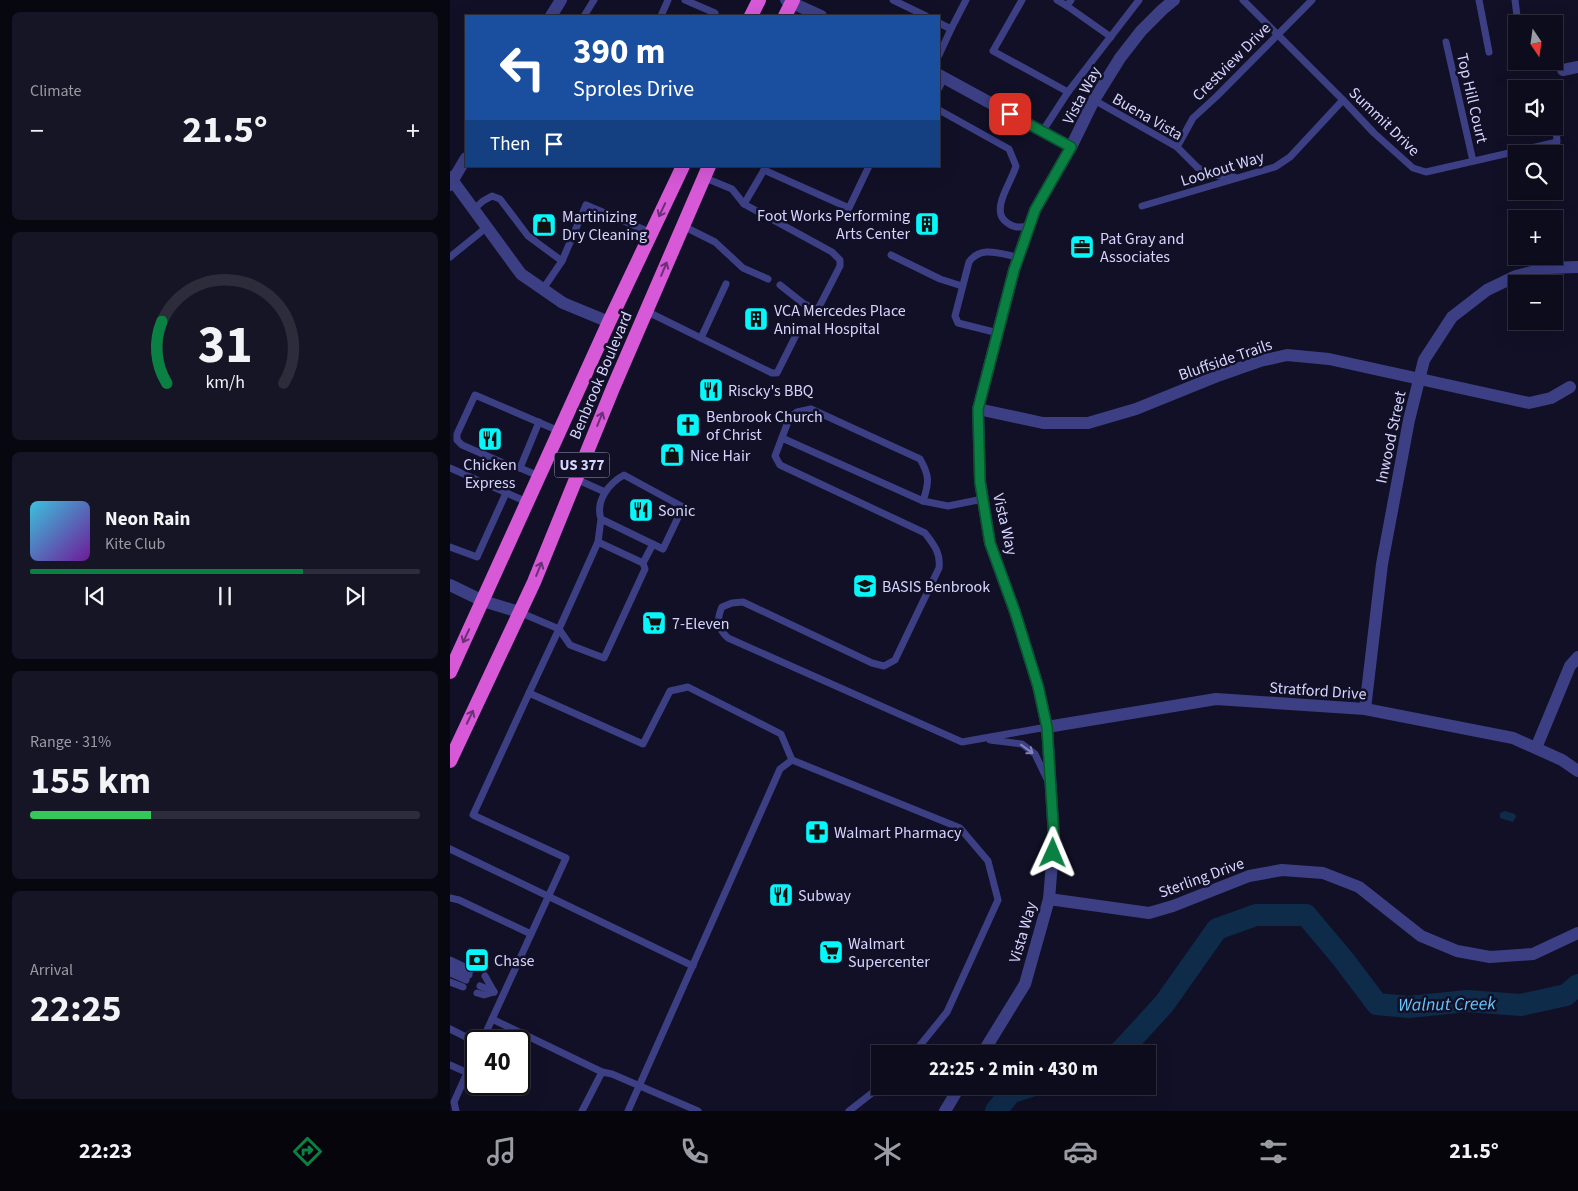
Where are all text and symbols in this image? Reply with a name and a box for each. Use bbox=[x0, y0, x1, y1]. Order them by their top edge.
north arrow bbox=[1508, 15, 1562, 70]
map controls bbox=[1508, 15, 1563, 330]
street label: Crestview Drive bbox=[1187, 17, 1276, 106]
text: 390 m bbox=[573, 27, 665, 77]
icon: left bbox=[490, 35, 555, 100]
street label: Top Hill Court bbox=[1451, 51, 1493, 146]
street label: Vista Way bbox=[1057, 62, 1107, 128]
text: Sproles Drive bbox=[573, 73, 694, 105]
text: Climate bbox=[30, 80, 81, 102]
button: sound bbox=[1508, 80, 1563, 135]
street label: Summit Drive bbox=[1344, 82, 1425, 161]
street label: Buena Vista bbox=[1108, 88, 1187, 146]
pin bbox=[989, 93, 1031, 135]
icon: arrive bbox=[996, 100, 1024, 128]
text: 21.5° bbox=[182, 103, 268, 157]
text: − bbox=[30, 111, 44, 151]
text: + bbox=[406, 111, 420, 151]
icon: arrive bbox=[540, 130, 568, 158]
text: Then bbox=[490, 131, 530, 158]
button: search bbox=[1508, 145, 1563, 200]
street label: Lookout Way bbox=[1178, 146, 1267, 192]
one-way arrow bbox=[657, 203, 667, 218]
place label: Foot Works Performing Arts Center bbox=[757, 205, 910, 245]
place label: Martinizing Dry Cleaning bbox=[562, 206, 647, 246]
button: + bbox=[1508, 210, 1563, 265]
building icon: Foot Works Performing Arts Center bbox=[914, 211, 940, 237]
shop icon: Martinizing Dry Cleaning bbox=[531, 212, 557, 238]
place label: Pat Gray and Associates bbox=[1100, 228, 1184, 268]
office icon: Pat Gray and Associates bbox=[1069, 234, 1095, 260]
one-way arrow bbox=[659, 262, 669, 277]
button: − bbox=[1508, 275, 1563, 330]
place label: VCA Mercedes Place Animal Hospital bbox=[774, 300, 906, 340]
building icon: VCA Mercedes Place Animal Hospital bbox=[743, 306, 769, 332]
street label: Benbrook Boulevard bbox=[564, 308, 638, 443]
text: 31 bbox=[198, 309, 252, 383]
street label: Bluffside Trails bbox=[1175, 334, 1275, 386]
text: km/h bbox=[205, 370, 245, 395]
restaurant icon: Riscky's BBQ bbox=[698, 377, 724, 403]
place label: Riscky's BBQ bbox=[728, 380, 814, 402]
street label: Inwood Street bbox=[1370, 388, 1412, 485]
place label: Benbrook Church of Christ bbox=[706, 406, 823, 446]
one-way arrow bbox=[596, 412, 606, 427]
church icon: Benbrook Church of Christ bbox=[675, 412, 701, 438]
restaurant icon: Chicken Express bbox=[477, 426, 503, 452]
shop icon: Nice Hair bbox=[659, 442, 685, 468]
place label: Nice Hair bbox=[690, 445, 751, 467]
road number: US 377 bbox=[554, 452, 610, 478]
place label: Chicken Express bbox=[463, 454, 517, 494]
street label: Vista Way bbox=[987, 491, 1023, 558]
restaurant icon: Sonic bbox=[628, 497, 654, 523]
place label: Sonic bbox=[658, 500, 695, 522]
text: Neon Rain bbox=[105, 506, 190, 533]
text: Kite Club bbox=[105, 533, 165, 555]
one-way arrow bbox=[535, 562, 544, 578]
school or university icon: BASIS Benbrook bbox=[852, 573, 878, 599]
place label: BASIS Benbrook bbox=[882, 576, 990, 598]
icon: previous bbox=[81, 582, 109, 610]
icon: pause bbox=[211, 582, 239, 610]
icon: next bbox=[341, 582, 369, 610]
supermarket icon: 7-Eleven bbox=[641, 610, 667, 636]
place label: 7-Eleven bbox=[672, 613, 730, 635]
one-way arrow bbox=[461, 628, 471, 643]
street label: Stratford Drive bbox=[1269, 677, 1367, 705]
one-way arrow bbox=[466, 710, 476, 725]
text: Range · 31% bbox=[30, 731, 111, 753]
one-way arrow bbox=[1020, 743, 1033, 754]
text: 155 km bbox=[30, 754, 151, 808]
pharmacy icon: Walmart Pharmacy bbox=[804, 819, 830, 845]
place label: Walmart Pharmacy bbox=[834, 822, 962, 844]
position arrow bbox=[1026, 826, 1078, 878]
street label: Sterling Drive bbox=[1155, 852, 1247, 904]
restaurant icon: Subway bbox=[768, 882, 794, 908]
place label: Subway bbox=[798, 885, 851, 907]
street label: Vista Way bbox=[1004, 899, 1042, 965]
place label: Walmart Supercenter bbox=[848, 933, 930, 973]
supermarket icon: Walmart Supercenter bbox=[818, 939, 844, 965]
bank icon: Chase bbox=[464, 947, 490, 973]
place label: Chase bbox=[494, 950, 535, 972]
text: Arrival bbox=[30, 959, 73, 981]
text: 22:25 bbox=[30, 982, 122, 1036]
water label: Walnut Creek bbox=[1398, 991, 1496, 1018]
speed limit sign: 40 bbox=[465, 1030, 530, 1095]
text: 22:25 · 2 min · 430 m bbox=[929, 1056, 1098, 1083]
icon: directions bbox=[290, 1134, 325, 1169]
icon: music bbox=[484, 1134, 519, 1169]
icon: phone bbox=[677, 1134, 712, 1169]
icon: climate bbox=[870, 1134, 905, 1169]
icon: car bbox=[1063, 1134, 1098, 1169]
icon: filters bbox=[1256, 1134, 1291, 1169]
text: 22:23 bbox=[79, 1135, 132, 1167]
text: 21.5° bbox=[1449, 1135, 1499, 1167]

